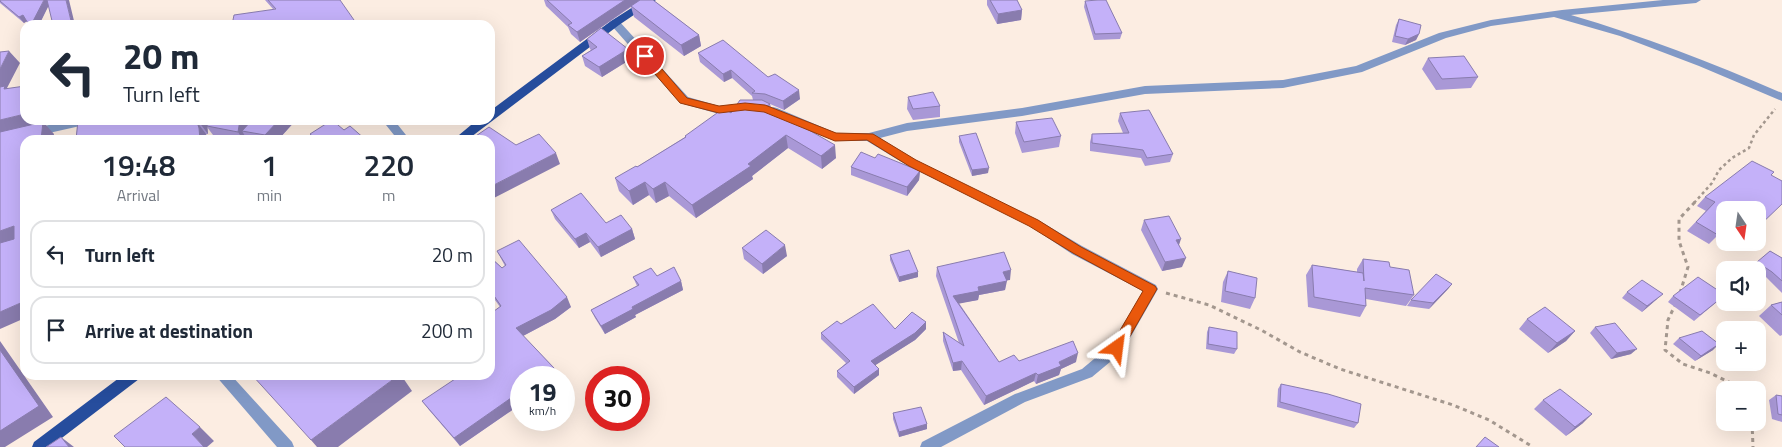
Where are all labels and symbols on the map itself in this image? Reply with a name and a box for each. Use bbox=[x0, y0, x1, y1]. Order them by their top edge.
pin bbox=[624, 35, 666, 77]
north arrow bbox=[1716, 201, 1766, 251]
position arrow bbox=[1090, 321, 1142, 373]
speed limit sign: 30 bbox=[585, 366, 650, 431]

